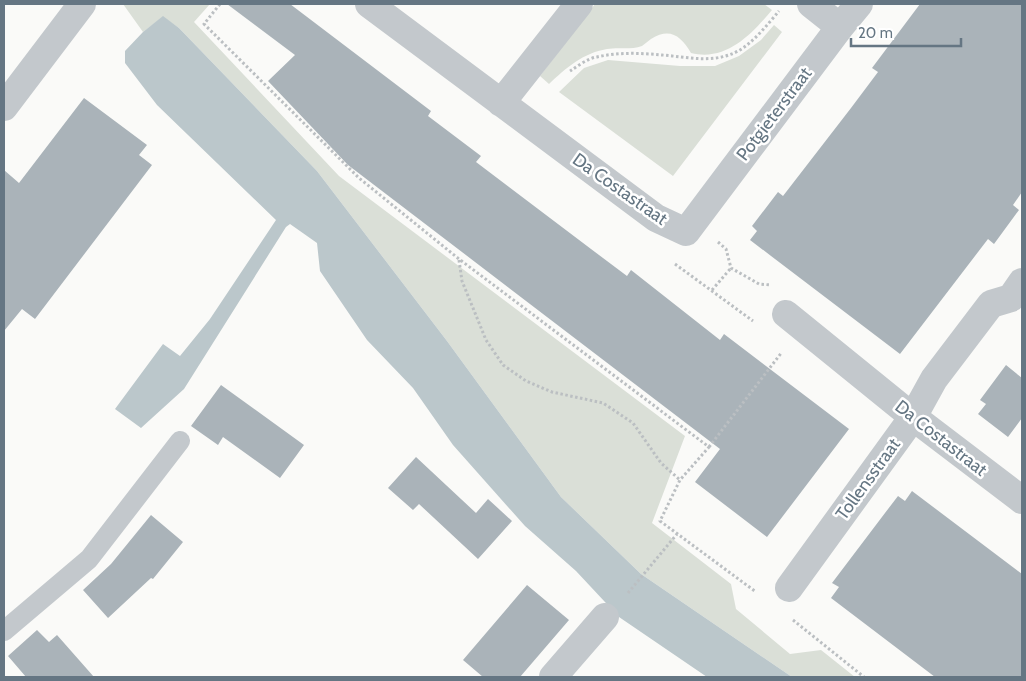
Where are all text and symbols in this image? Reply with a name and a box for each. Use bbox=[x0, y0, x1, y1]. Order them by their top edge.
scale bar bbox=[851, 15, 961, 47]
text: 20 m bbox=[858, 24, 893, 42]
street label: Potgieterstraat bbox=[732, 63, 816, 165]
street label: Da Costastraat bbox=[568, 148, 672, 230]
street label: Da Costastraat bbox=[891, 395, 991, 481]
street label: Tollensstraat bbox=[831, 434, 905, 524]

